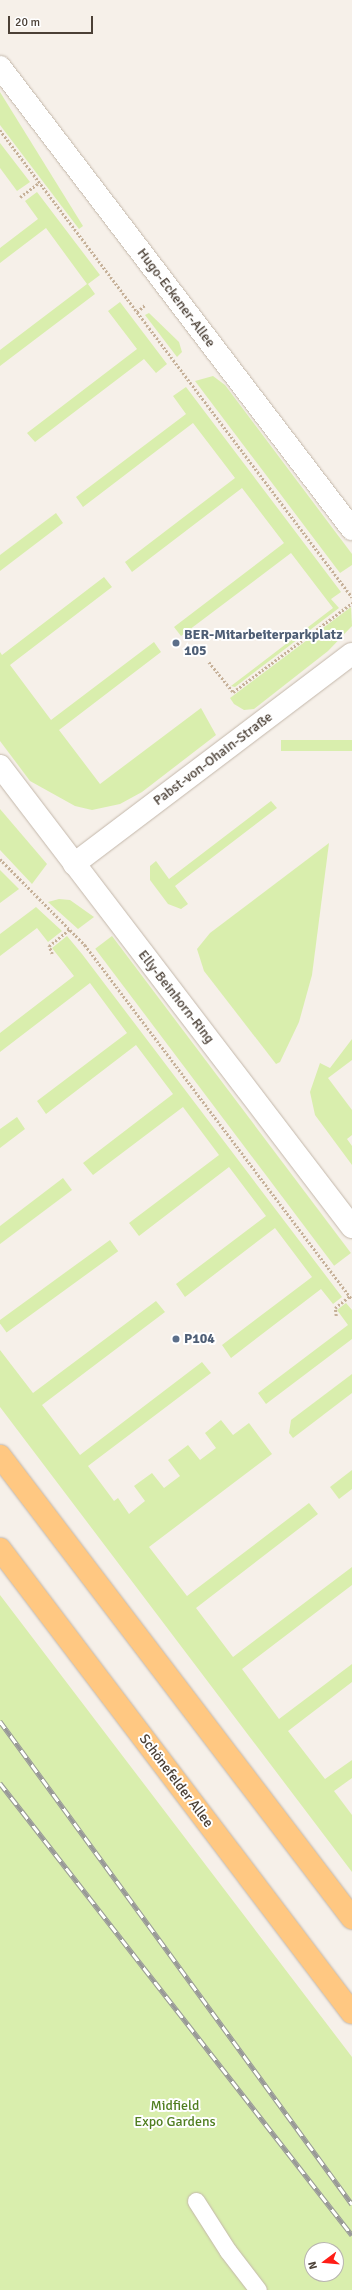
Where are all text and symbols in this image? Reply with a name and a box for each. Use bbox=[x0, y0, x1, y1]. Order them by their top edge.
scale bar bbox=[10, 8, 95, 34]
text: 20 m bbox=[15, 15, 40, 30]
street label: Hugo-Eckener-Allee bbox=[133, 245, 219, 351]
place label: BER-Mitarbeiterparkplatz 105 bbox=[184, 627, 343, 660]
marker: BER-Mitarbeiterparkplatz 105 bbox=[171, 638, 181, 648]
street label: Pabst-von-Ohain-Straße bbox=[150, 709, 276, 809]
street label: Elly-Beinhorn-Ring bbox=[134, 947, 218, 1047]
place label: P104 bbox=[184, 1331, 215, 1347]
marker: P104 bbox=[171, 1334, 181, 1344]
street label: Schönefelder Allee bbox=[135, 1731, 217, 1831]
park label: Midfield Expo Gardens bbox=[134, 2098, 216, 2130]
north arrow bbox=[304, 2242, 344, 2282]
text: N bbox=[306, 2260, 320, 2271]

